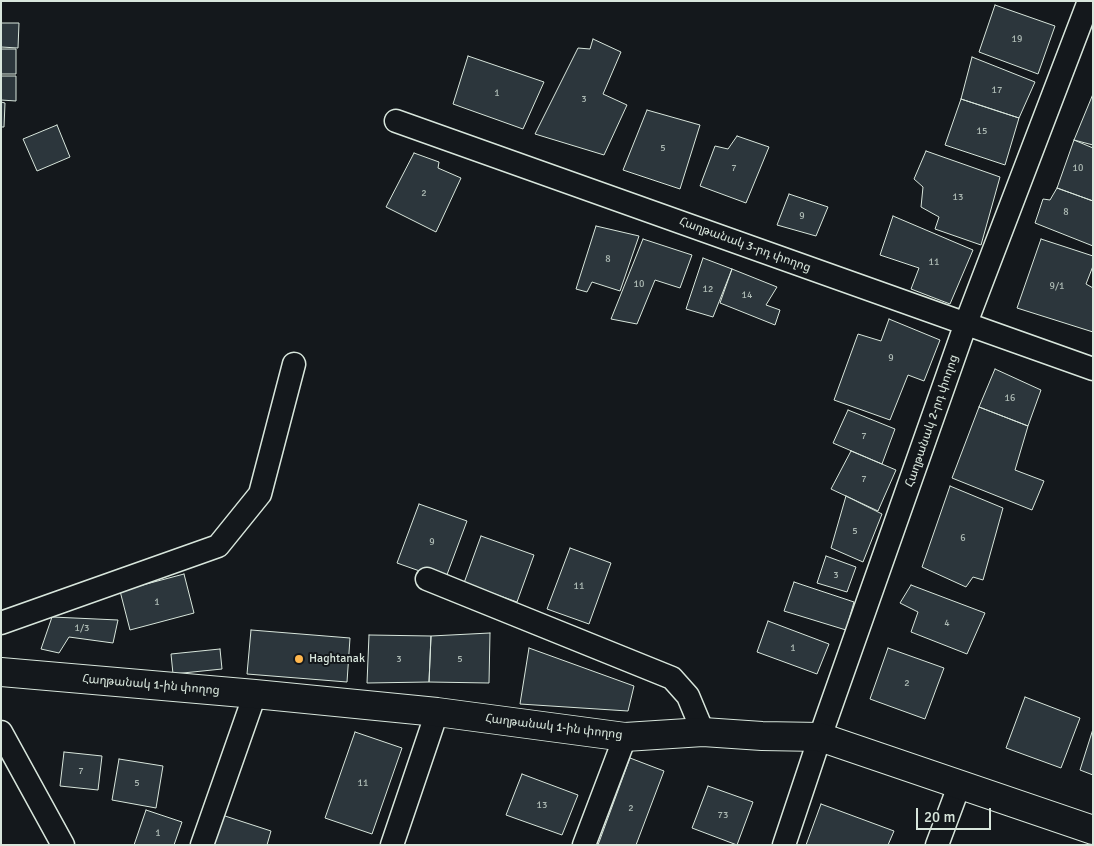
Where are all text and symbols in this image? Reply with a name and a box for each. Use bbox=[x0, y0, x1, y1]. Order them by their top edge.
house number: 19 bbox=[1012, 33, 1022, 45]
house number: 17 bbox=[992, 84, 1002, 96]
house number: 1 bbox=[494, 87, 500, 99]
house number: 3 bbox=[581, 93, 587, 105]
house number: 15 bbox=[977, 125, 987, 137]
house number: 5 bbox=[660, 142, 666, 154]
house number: 7 bbox=[731, 162, 737, 174]
house number: 10 bbox=[1073, 162, 1083, 174]
house number: 2 bbox=[421, 187, 427, 199]
house number: 13 bbox=[953, 191, 963, 203]
house number: 8 bbox=[1063, 206, 1069, 218]
house number: 9 bbox=[799, 210, 805, 222]
street label: Հաղթանակ 3-րդ փողոց bbox=[677, 214, 813, 276]
house number: 8 bbox=[605, 253, 611, 265]
house number: 11 bbox=[929, 256, 939, 268]
house number: 10 bbox=[634, 278, 644, 290]
house number: 9/1 bbox=[1049, 280, 1065, 292]
house number: 12 bbox=[703, 283, 713, 295]
house number: 14 bbox=[742, 289, 752, 301]
house number: 9 bbox=[888, 352, 894, 364]
street label: Հաղթանակ 2-րդ փողոց bbox=[903, 353, 961, 489]
house number: 16 bbox=[1005, 392, 1015, 404]
house number: 7 bbox=[861, 430, 867, 442]
house number: 7 bbox=[861, 473, 867, 485]
house number: 5 bbox=[852, 525, 858, 537]
house number: 6 bbox=[960, 532, 966, 544]
house number: 9 bbox=[429, 536, 435, 548]
house number: 3 bbox=[833, 569, 839, 581]
house number: 11 bbox=[574, 580, 584, 592]
house number: 1 bbox=[154, 596, 160, 608]
house number: 4 bbox=[944, 617, 950, 629]
house number: 1/3 bbox=[74, 622, 90, 634]
house number: 1 bbox=[790, 642, 796, 654]
place label: Haghtanak bbox=[309, 652, 365, 666]
marker: Haghtanak bbox=[293, 653, 305, 665]
house number: 3 bbox=[396, 653, 402, 665]
house number: 5 bbox=[457, 653, 463, 665]
street label: Հաղթանակ 1-ին փողոց bbox=[82, 672, 220, 698]
house number: 2 bbox=[904, 677, 910, 689]
street label: Հաղթանակ 1-ին փողոց bbox=[485, 711, 623, 743]
house number: 7 bbox=[78, 765, 84, 777]
house number: 5 bbox=[134, 777, 140, 789]
house number: 11 bbox=[358, 777, 368, 789]
scale bar bbox=[919, 798, 994, 830]
house number: 13 bbox=[537, 799, 547, 811]
house number: 2 bbox=[628, 802, 634, 814]
text: 20 m bbox=[924, 808, 955, 826]
house number: 73 bbox=[718, 809, 728, 821]
house number: 1 bbox=[155, 827, 161, 839]

